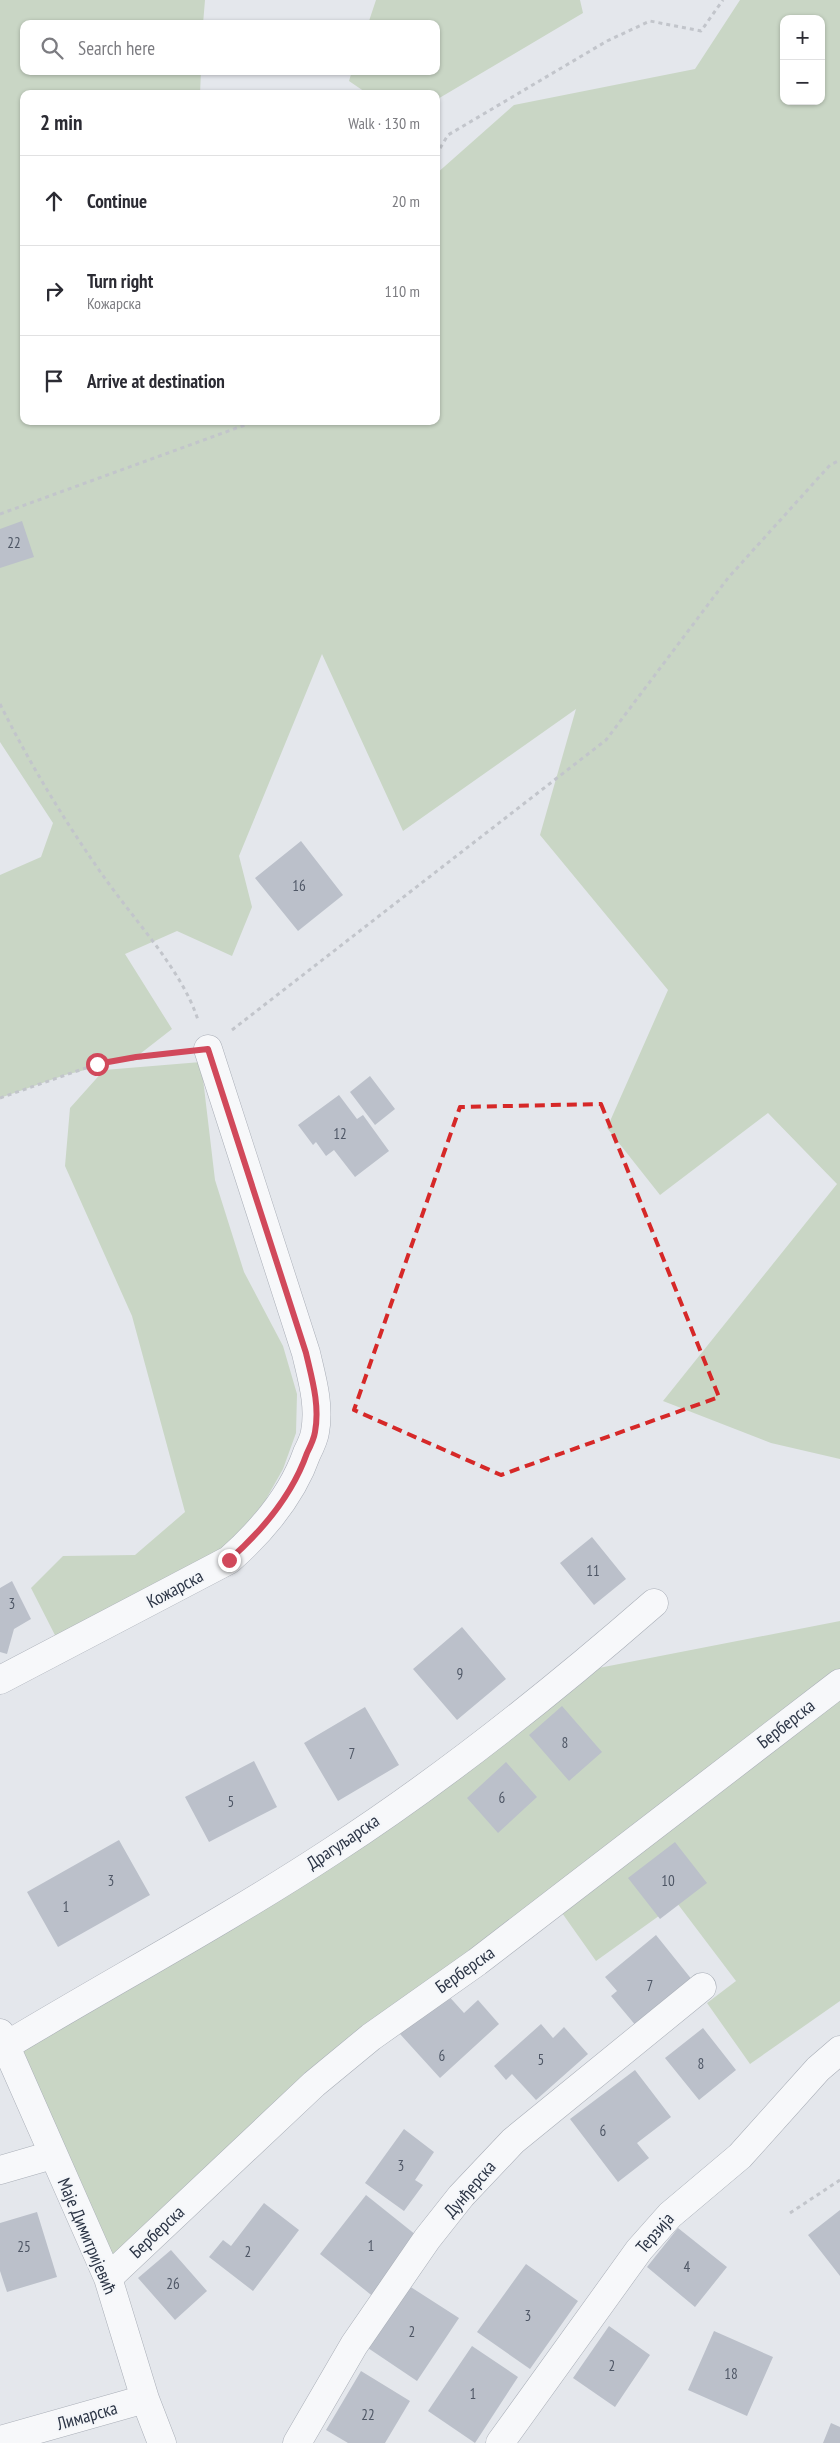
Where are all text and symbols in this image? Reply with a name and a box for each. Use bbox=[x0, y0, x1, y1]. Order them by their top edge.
map controls bbox=[780, 15, 825, 105]
button: + bbox=[780, 15, 825, 60]
search box bbox=[20, 20, 440, 75]
icon: search bbox=[38, 34, 66, 62]
text: Search here bbox=[78, 36, 155, 60]
button: − bbox=[780, 60, 825, 105]
text: 2 min bbox=[40, 109, 82, 136]
text: Walk · 130 m bbox=[348, 113, 420, 133]
icon: ahead bbox=[40, 187, 68, 215]
text: Continue bbox=[87, 189, 147, 213]
text: 20 m bbox=[392, 191, 420, 211]
text: Turn right bbox=[87, 269, 153, 293]
icon: right bbox=[40, 277, 68, 305]
text: 110 m bbox=[385, 281, 420, 301]
text: Кожарска bbox=[87, 293, 141, 313]
icon: arrive bbox=[40, 367, 68, 395]
text: Arrive at destination bbox=[87, 369, 225, 393]
house number: 22 bbox=[7, 533, 21, 552]
house number: 16 bbox=[292, 876, 306, 895]
route start bbox=[86, 1053, 109, 1076]
house number: 12 bbox=[333, 1124, 347, 1143]
route end bbox=[218, 1549, 241, 1572]
house number: 11 bbox=[586, 1561, 600, 1580]
street label: Кожарска bbox=[142, 1564, 207, 1613]
house number: 3 bbox=[9, 1594, 15, 1613]
house number: 9 bbox=[457, 1664, 463, 1683]
street label: Берберска bbox=[752, 1694, 819, 1753]
house number: 8 bbox=[562, 1733, 568, 1752]
house number: 7 bbox=[349, 1744, 355, 1763]
house number: 6 bbox=[499, 1788, 506, 1807]
house number: 5 bbox=[228, 1792, 234, 1811]
street label: Драгуљарска bbox=[302, 1809, 384, 1874]
house number: 3 bbox=[108, 1871, 114, 1890]
house number: 10 bbox=[661, 1871, 675, 1890]
house number: 1 bbox=[63, 1897, 69, 1916]
street label: Берберска bbox=[431, 1941, 499, 1998]
house number: 7 bbox=[647, 1976, 653, 1995]
house number: 6 bbox=[439, 2046, 446, 2065]
house number: 5 bbox=[538, 2050, 544, 2069]
house number: 8 bbox=[698, 2054, 704, 2073]
house number: 6 bbox=[600, 2121, 607, 2140]
house number: 3 bbox=[398, 2156, 404, 2175]
street label: Дунђерска bbox=[439, 2156, 501, 2222]
street label: Маје Димитријевић bbox=[53, 2174, 122, 2298]
street label: Берберска bbox=[124, 2200, 189, 2263]
street label: Терзија bbox=[631, 2207, 679, 2258]
house number: 1 bbox=[368, 2236, 374, 2255]
house number: 25 bbox=[17, 2237, 31, 2256]
house number: 2 bbox=[245, 2242, 251, 2261]
house number: 4 bbox=[684, 2257, 691, 2276]
house number: 26 bbox=[166, 2274, 180, 2293]
house number: 3 bbox=[525, 2306, 531, 2325]
house number: 2 bbox=[409, 2322, 415, 2341]
house number: 2 bbox=[609, 2356, 615, 2375]
house number: 18 bbox=[724, 2364, 738, 2383]
house number: 1 bbox=[470, 2384, 476, 2403]
street label: Лимарска bbox=[53, 2396, 120, 2435]
house number: 22 bbox=[361, 2405, 375, 2424]

